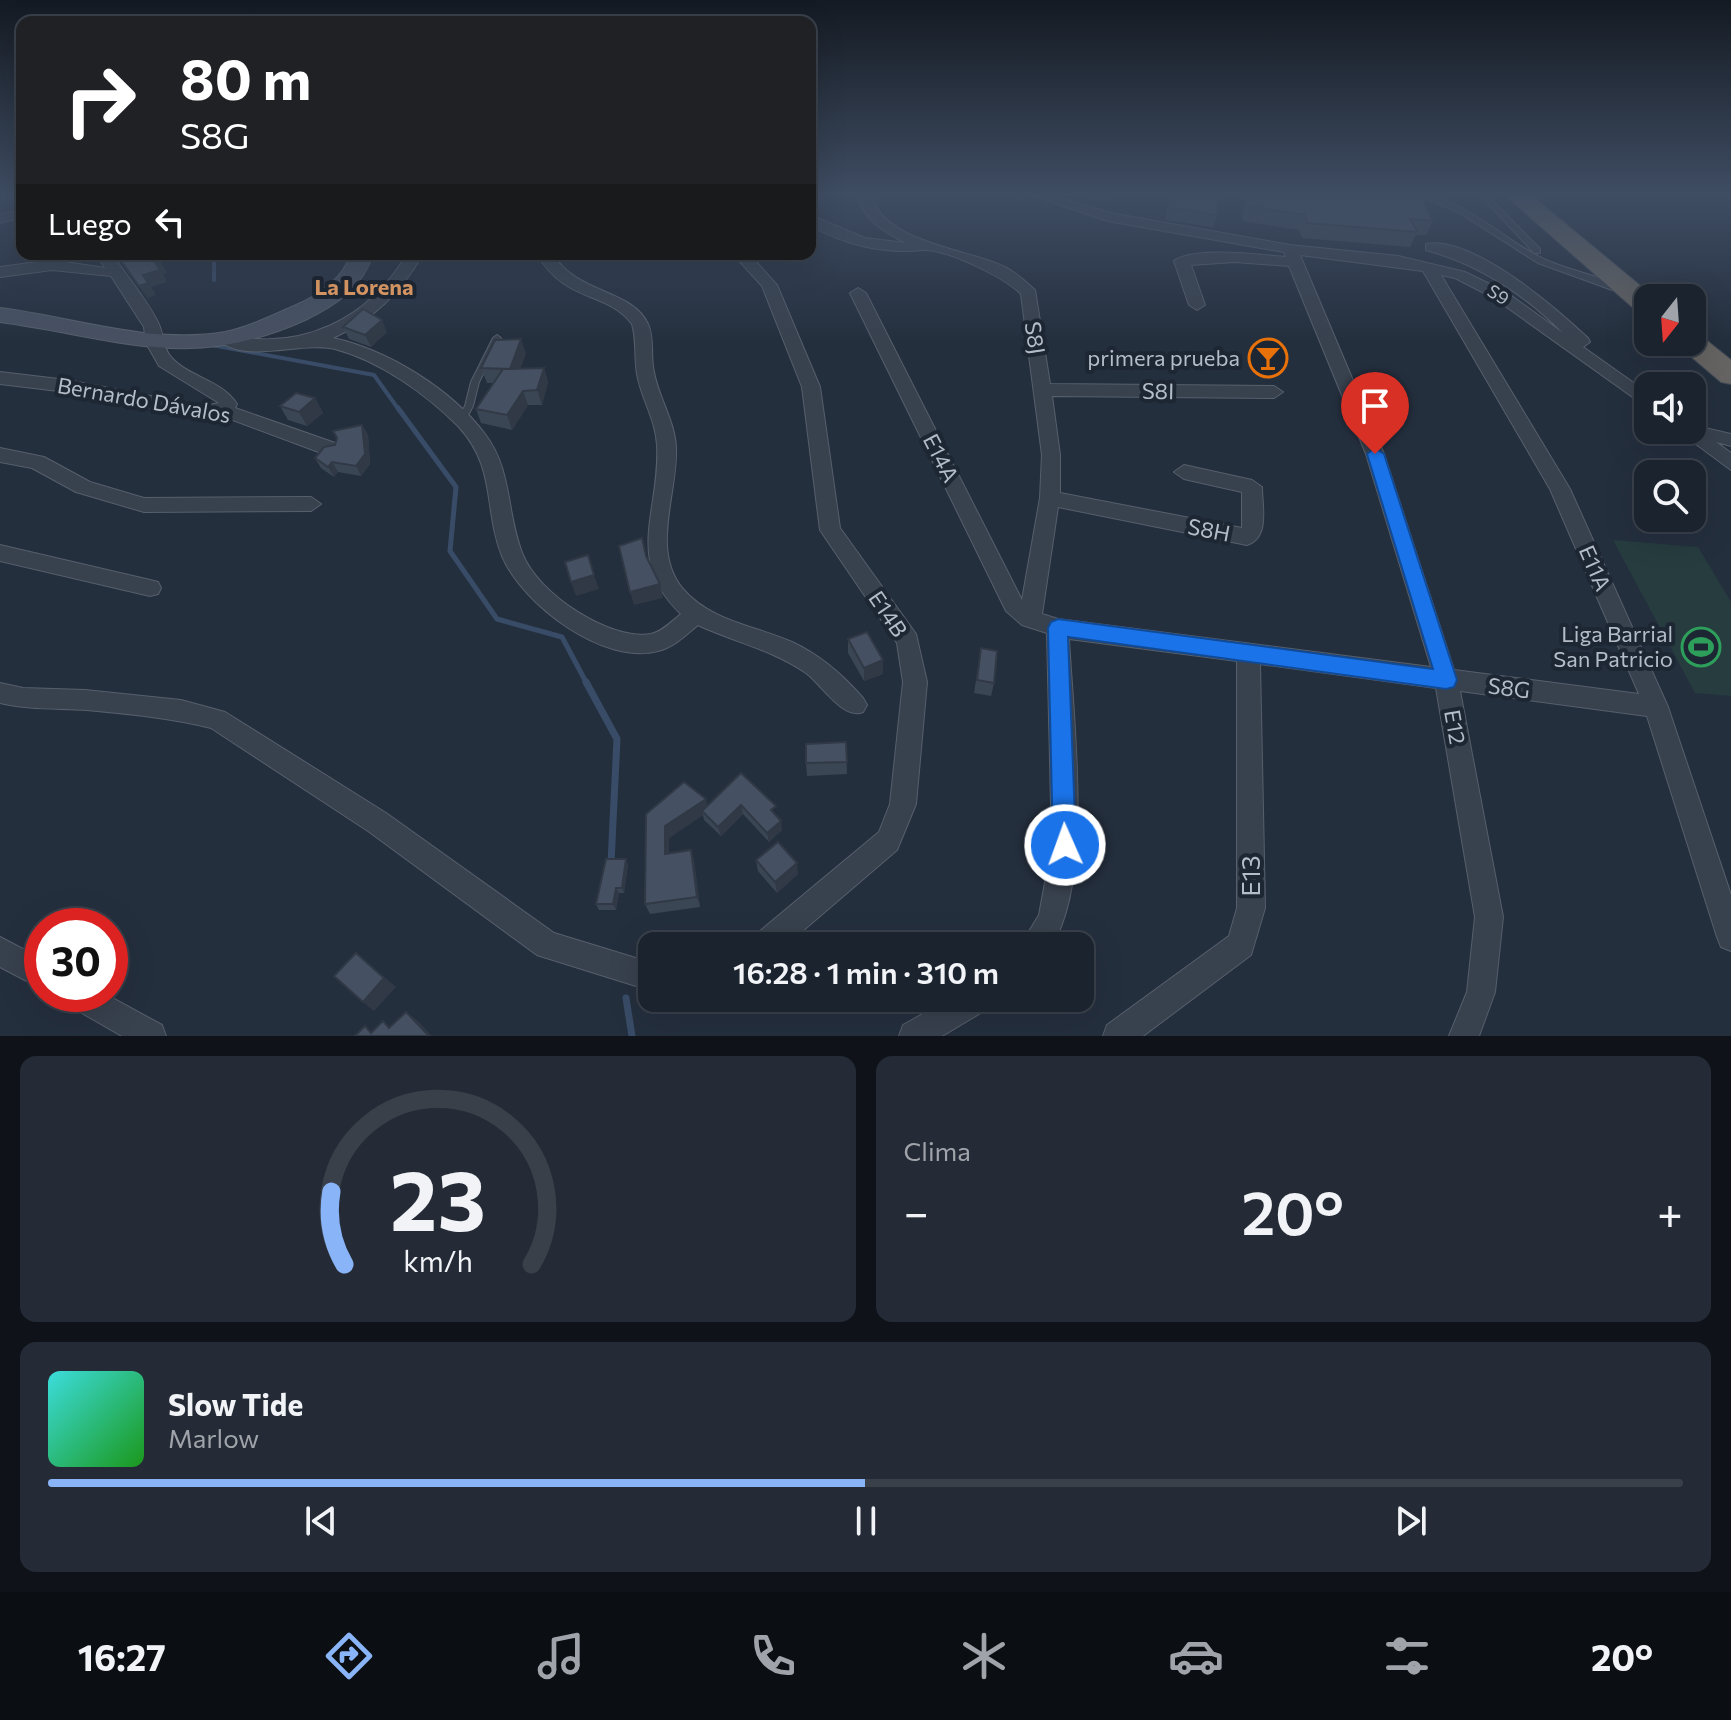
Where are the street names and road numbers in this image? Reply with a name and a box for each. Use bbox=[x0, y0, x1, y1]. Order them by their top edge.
street label: S9 bbox=[1484, 279, 1513, 309]
street label: S8J bbox=[1020, 320, 1051, 356]
street label: Bernardo Dávalos bbox=[55, 371, 233, 428]
street label: S8I bbox=[1142, 377, 1174, 404]
street label: E14A bbox=[918, 429, 965, 487]
street label: S8H bbox=[1186, 512, 1233, 547]
street label: E11A bbox=[1574, 541, 1617, 595]
street label: E14B bbox=[863, 585, 914, 642]
street label: S8G bbox=[1486, 672, 1532, 703]
street label: E12 bbox=[1439, 707, 1472, 746]
street label: E13 bbox=[1234, 855, 1265, 897]

